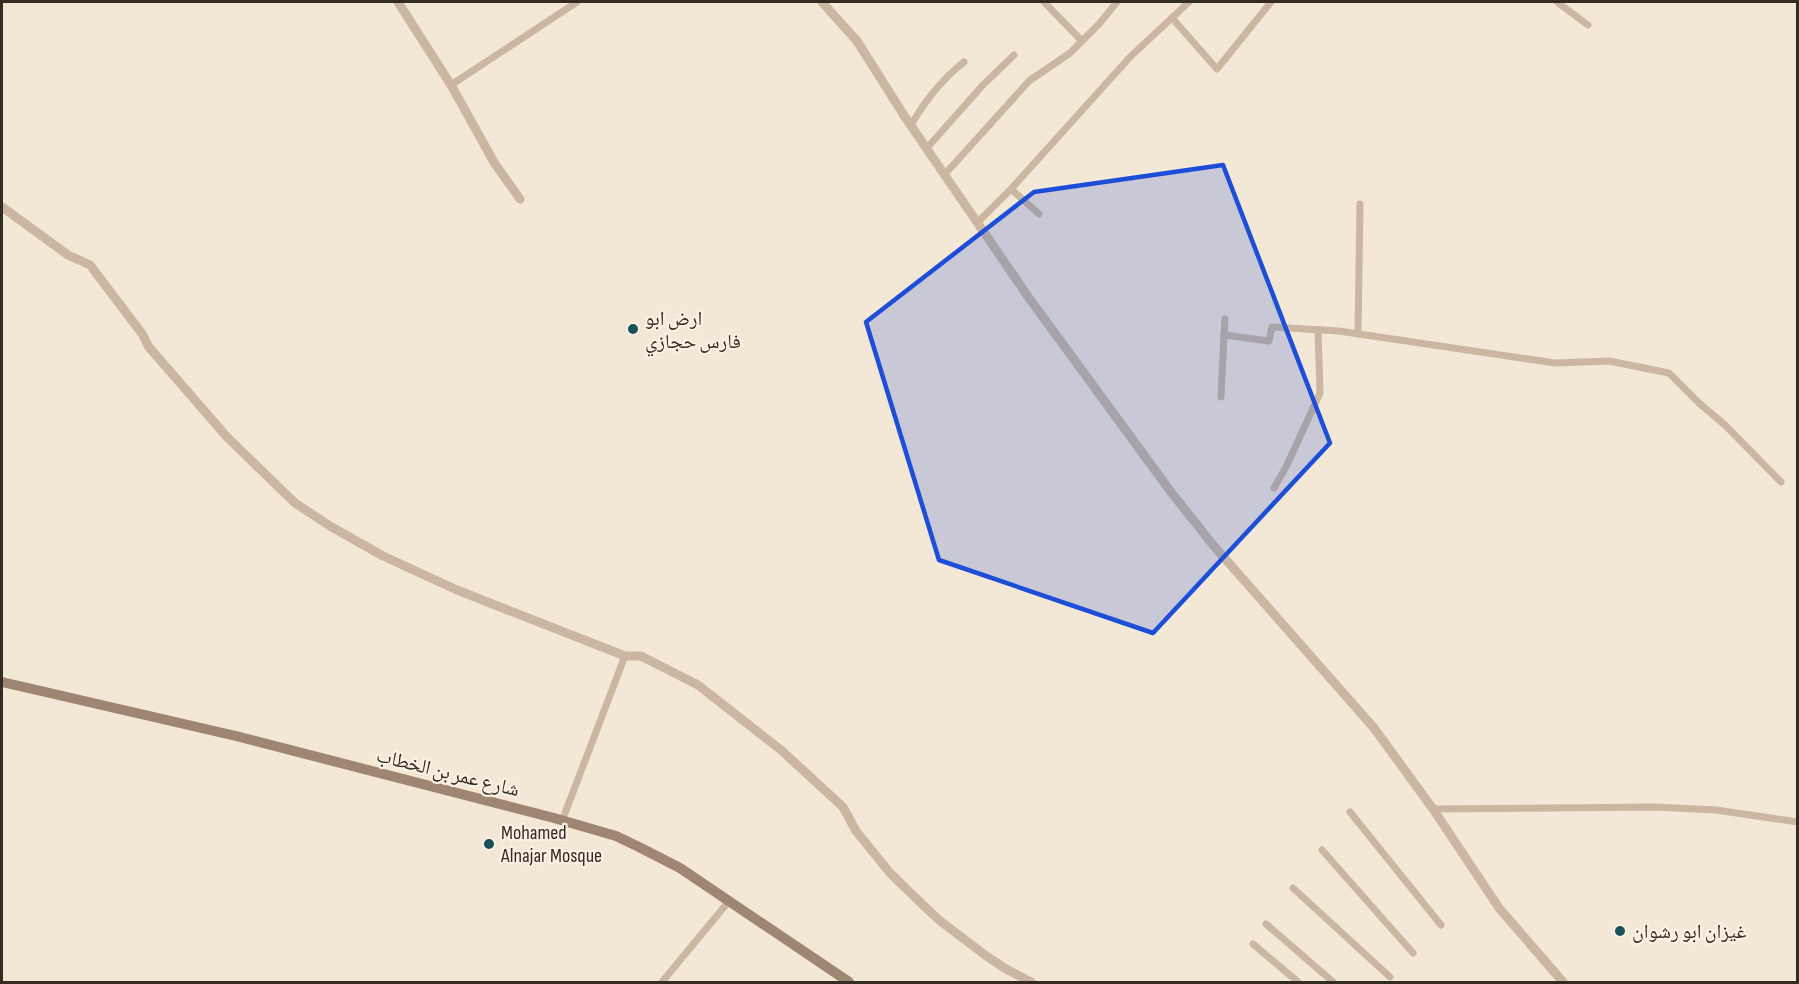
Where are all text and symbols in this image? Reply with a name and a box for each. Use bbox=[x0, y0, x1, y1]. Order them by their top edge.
place label: ارض ابو فارس حجازي bbox=[645, 307, 741, 357]
marker: ارض ابو فارس حجازي bbox=[626, 322, 640, 336]
street label: شارع عمر بن الخطاب bbox=[374, 744, 522, 802]
place label: Mohamed Alnajar Mosque bbox=[500, 821, 602, 868]
marker: Mohamed Alnajar Mosque bbox=[482, 837, 496, 851]
place label: غيزان ابو رشوان bbox=[1632, 920, 1747, 944]
marker: غيزان ابو رشوان bbox=[1613, 924, 1627, 938]

